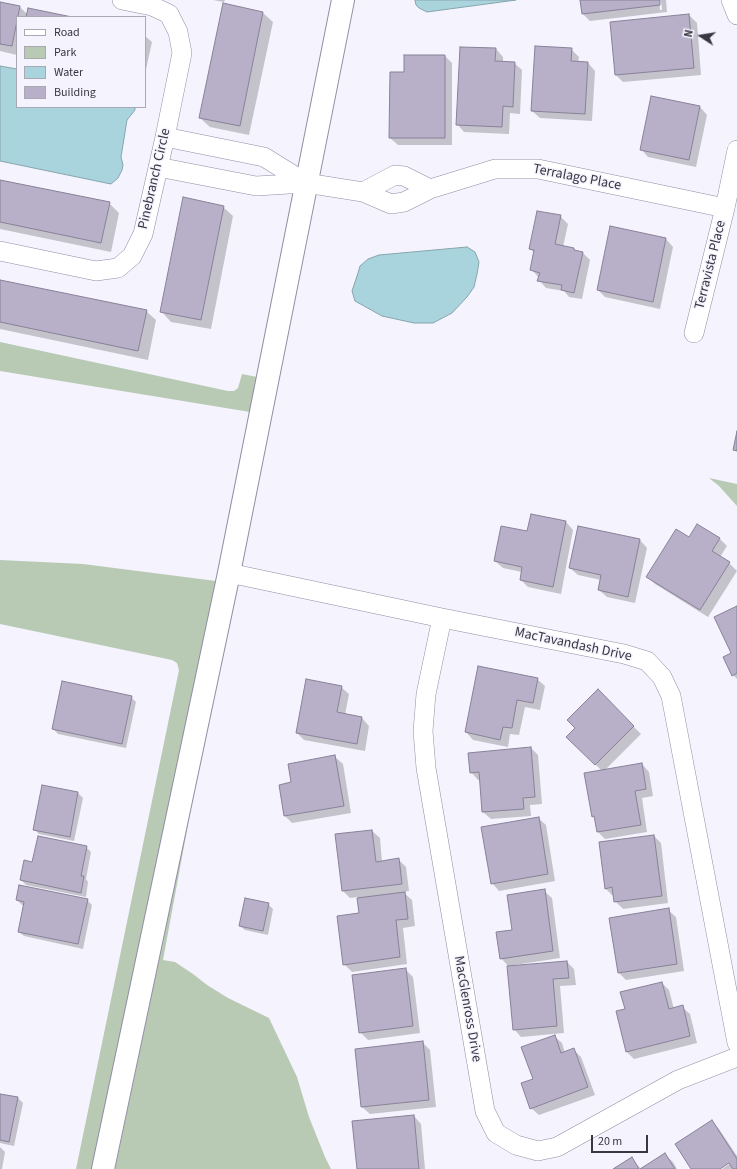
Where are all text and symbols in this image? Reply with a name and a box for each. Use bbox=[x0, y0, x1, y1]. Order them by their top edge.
legend bbox=[16, 16, 146, 108]
north arrow bbox=[681, 16, 721, 56]
text: Road bbox=[54, 24, 80, 41]
text: N bbox=[681, 28, 697, 39]
text: Park bbox=[54, 44, 76, 61]
text: Water bbox=[54, 64, 83, 81]
text: Building bbox=[54, 84, 96, 101]
street label: Pinebranch Circle bbox=[135, 127, 175, 231]
street label: Terralago Place bbox=[532, 161, 622, 195]
street label: Terravista Place bbox=[692, 219, 730, 311]
street label: MacTavandash Drive bbox=[513, 624, 633, 666]
street label: MacGlenross Drive bbox=[449, 955, 485, 1063]
scale bar bbox=[593, 1127, 650, 1153]
text: 20 m bbox=[598, 1133, 622, 1150]

